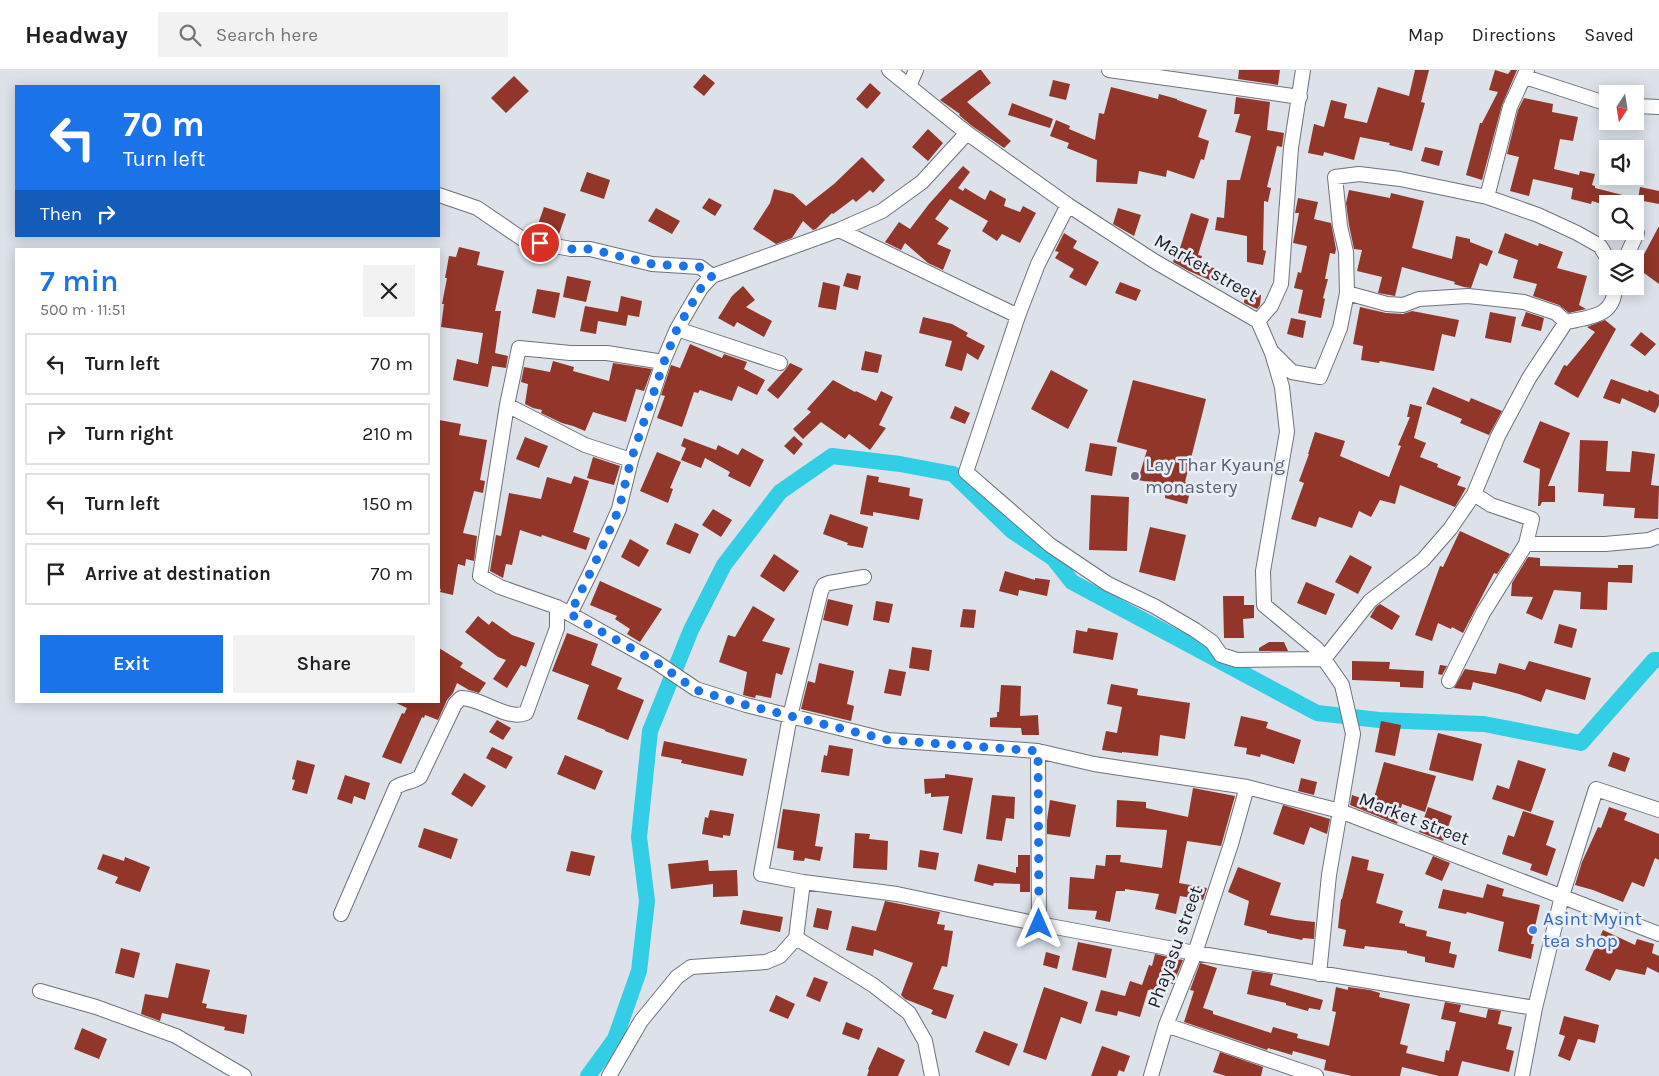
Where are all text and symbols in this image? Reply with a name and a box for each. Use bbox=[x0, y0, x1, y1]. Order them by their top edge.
search box bbox=[158, 12, 508, 57]
text: Headway bbox=[25, 21, 128, 49]
icon: search bbox=[176, 21, 204, 49]
text: Search here bbox=[216, 24, 318, 46]
text: Map bbox=[1408, 24, 1444, 46]
text: Directions bbox=[1472, 24, 1556, 46]
text: Saved bbox=[1584, 24, 1634, 46]
north arrow bbox=[1599, 85, 1644, 130]
map controls bbox=[1599, 85, 1644, 295]
text: 70 m bbox=[123, 104, 205, 145]
icon: left bbox=[40, 105, 105, 170]
button: sound bbox=[1599, 140, 1644, 185]
text: Turn left bbox=[123, 146, 206, 172]
button: search bbox=[1599, 195, 1644, 240]
icon: right bbox=[92, 200, 120, 228]
text: Then bbox=[40, 203, 82, 225]
pin bbox=[519, 222, 561, 264]
icon: arrive bbox=[526, 229, 554, 257]
street label: Market street bbox=[1150, 229, 1262, 307]
button: layers bbox=[1599, 250, 1644, 295]
text: 7 min bbox=[40, 263, 119, 299]
button: close bbox=[363, 265, 415, 317]
text: 500 m · 11:51 bbox=[40, 300, 126, 319]
icon: left bbox=[42, 350, 70, 378]
text: Turn left bbox=[85, 353, 160, 375]
text: 70 m bbox=[371, 353, 413, 375]
icon: right bbox=[42, 420, 70, 448]
text: Turn right bbox=[85, 423, 174, 445]
text: 210 m bbox=[362, 423, 413, 445]
place label: Lay Thar Kyaung monastery bbox=[1145, 454, 1285, 498]
marker: Lay Thar Kyaung monastery bbox=[1129, 470, 1141, 482]
icon: left bbox=[42, 490, 70, 518]
text: Turn left bbox=[85, 493, 160, 515]
text: 150 m bbox=[362, 493, 413, 515]
icon: arrive bbox=[42, 560, 70, 588]
text: Arrive at destination bbox=[85, 563, 271, 585]
text: 70 m bbox=[371, 563, 413, 585]
button: Exit bbox=[40, 635, 223, 693]
button: Share bbox=[233, 635, 415, 693]
street label: Market street bbox=[1356, 788, 1472, 850]
street label: Phayasu street bbox=[1143, 883, 1207, 1011]
position arrow bbox=[1012, 897, 1064, 949]
place label: Asint Myint tea shop bbox=[1543, 908, 1642, 952]
marker: Asint Myint tea shop bbox=[1527, 924, 1539, 936]

